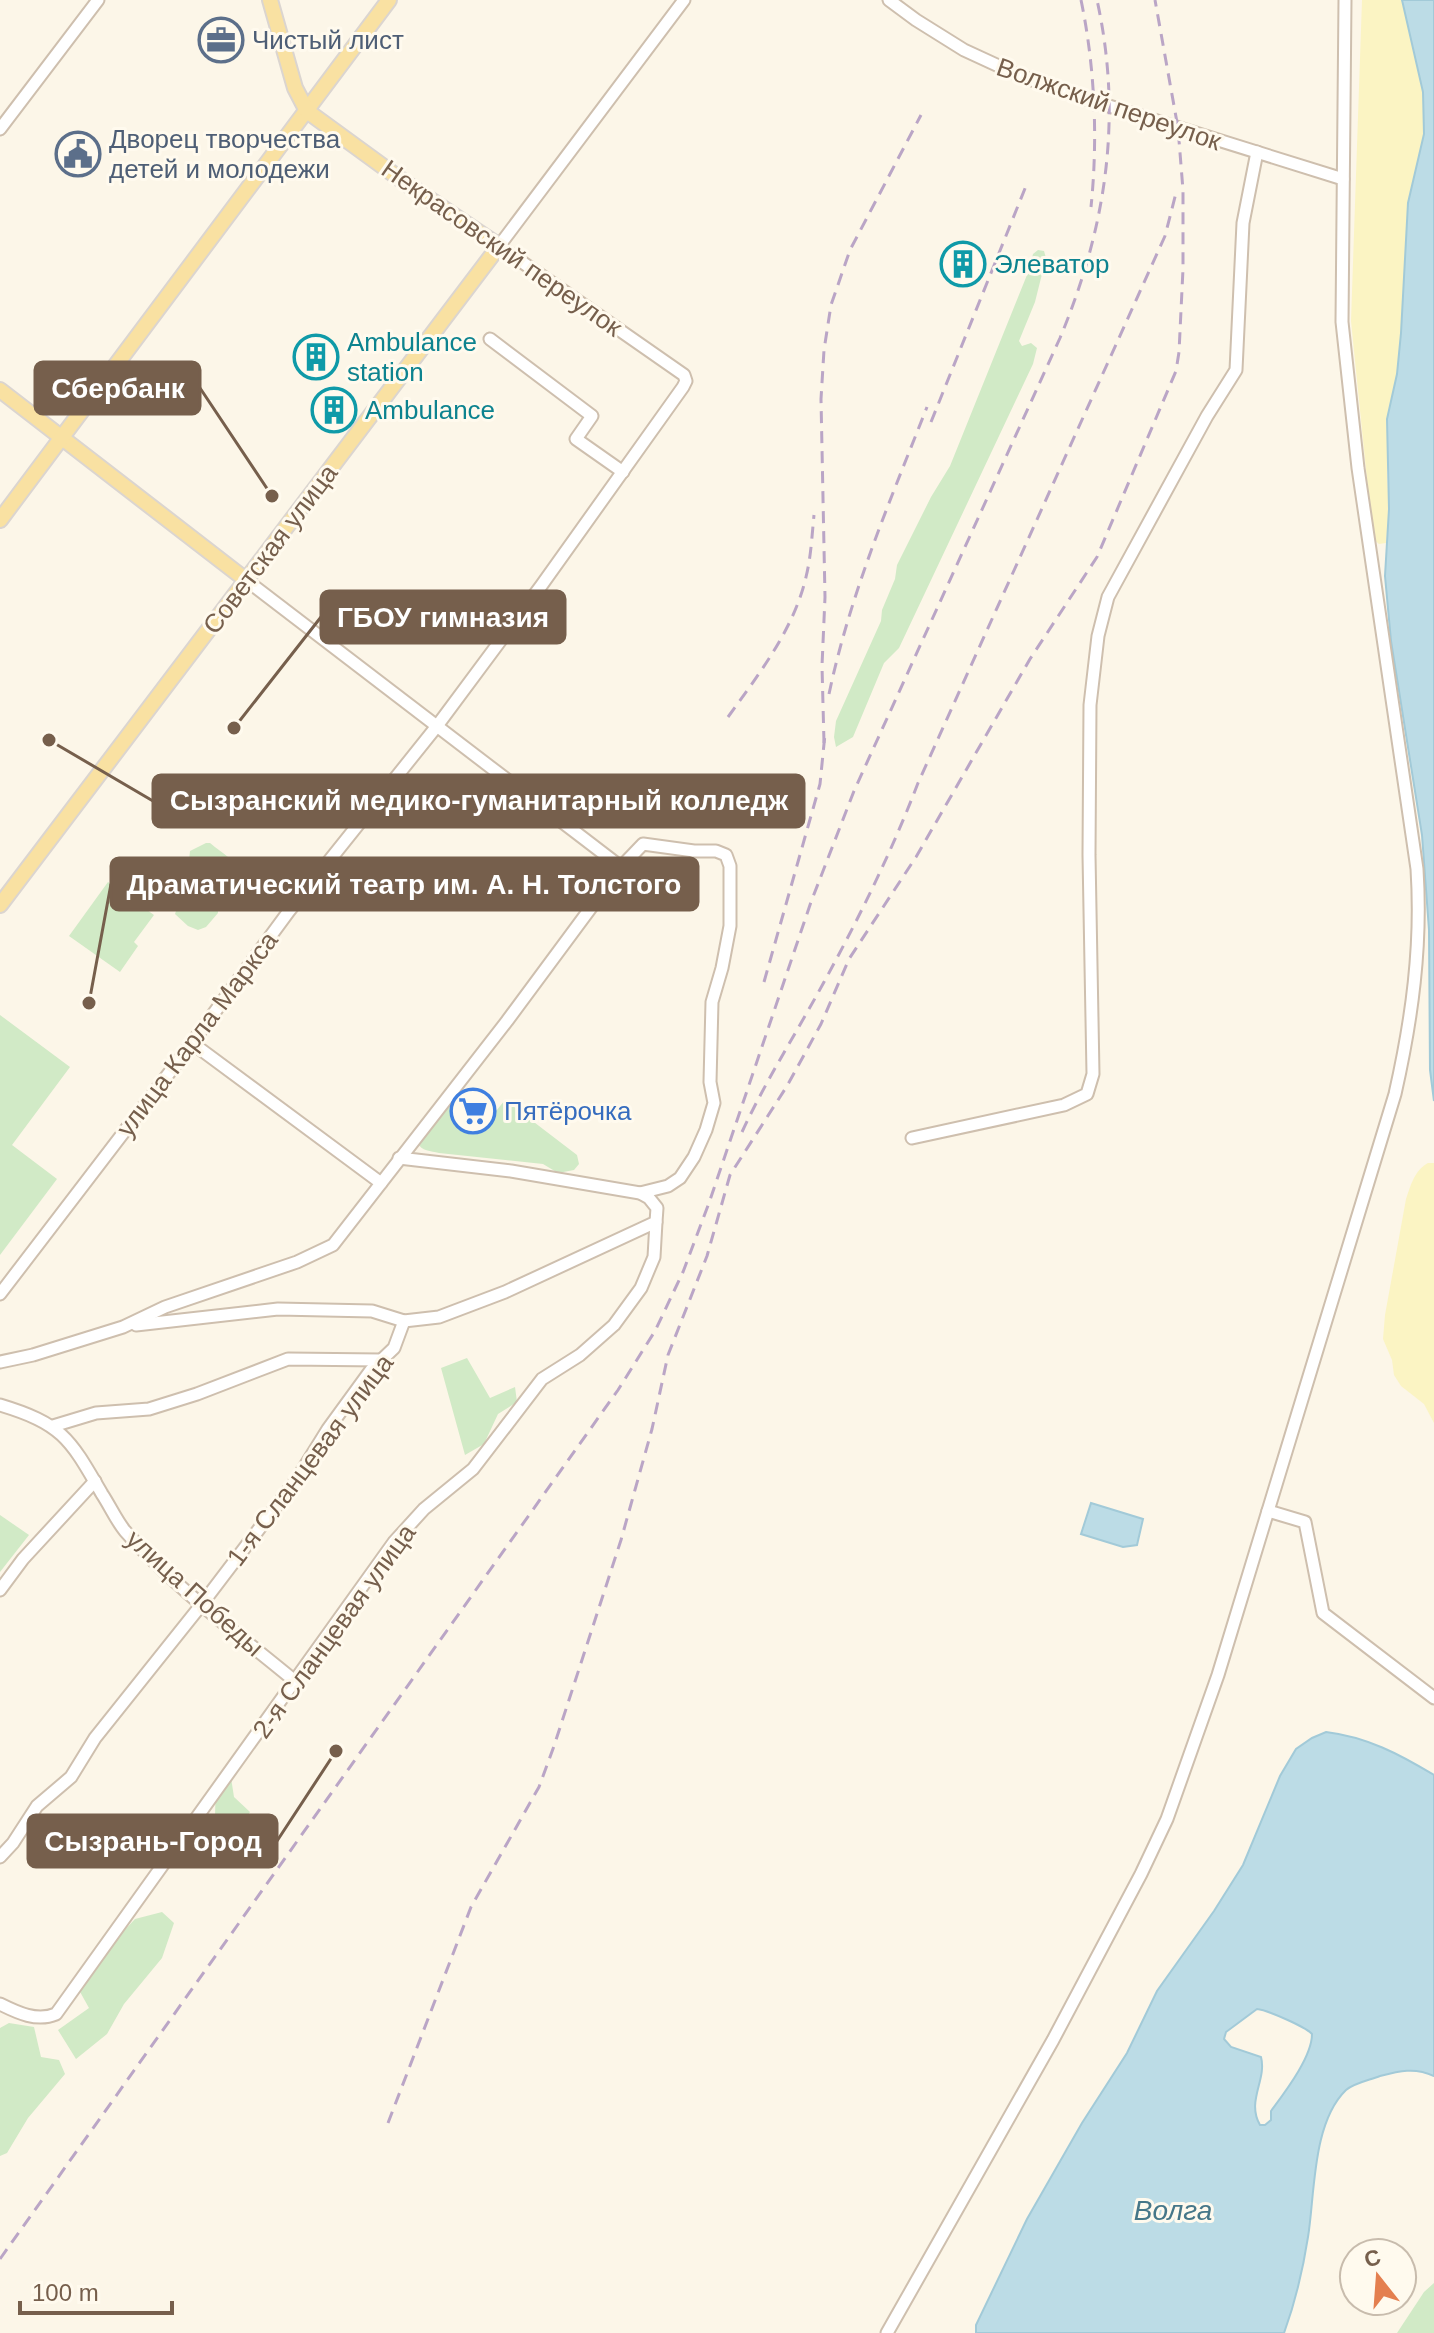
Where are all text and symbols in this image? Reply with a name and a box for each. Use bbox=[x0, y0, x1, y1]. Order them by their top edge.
office icon: Чистый лист bbox=[197, 16, 245, 64]
place label: Чистый лист bbox=[252, 25, 404, 55]
street label: Волжский переулок bbox=[993, 52, 1226, 157]
place label: Дворец творчества детей и молодежи bbox=[109, 124, 341, 184]
public building icon: Дворец творчества детей и молодежи bbox=[54, 130, 102, 178]
street label: Некрасовский переулок bbox=[376, 154, 628, 343]
building icon: Элеватор bbox=[939, 240, 987, 288]
place label: Элеватор bbox=[994, 249, 1109, 279]
place label: Ambulance station bbox=[347, 327, 477, 387]
building icon: Ambulance station bbox=[292, 333, 340, 381]
callout: Сбербанк bbox=[35, 362, 200, 414]
text: Сбербанк bbox=[51, 373, 186, 404]
building icon: Ambulance bbox=[310, 386, 358, 434]
place label: Ambulance bbox=[365, 395, 495, 425]
street label: Советская улица bbox=[197, 458, 344, 640]
callout: ГБОУ гимназия bbox=[321, 591, 565, 643]
text: ГБОУ гимназия bbox=[337, 602, 549, 633]
callout: Сызранский медико-гуманитарный колледж bbox=[153, 775, 804, 827]
text: Сызранский медико-гуманитарный колледж bbox=[170, 785, 789, 816]
callout: Драматический театр им. А. Н. Толстого bbox=[111, 858, 698, 910]
text: Драматический театр им. А. Н. Толстого bbox=[127, 869, 681, 900]
street label: улица Карла Маркса bbox=[110, 925, 284, 1142]
supermarket icon: Пятёрочка bbox=[449, 1087, 497, 1135]
place label: Пятёрочка bbox=[504, 1096, 632, 1126]
street label: 1-я Сланцевая улица bbox=[221, 1348, 400, 1572]
street label: 2-я Сланцевая улица bbox=[246, 1518, 422, 1744]
street label: улица Победы bbox=[120, 1524, 270, 1662]
callout: Сызрань-Город bbox=[28, 1815, 277, 1867]
text: Сызрань-Город bbox=[44, 1826, 262, 1857]
water label: Волга bbox=[1134, 2195, 1212, 2226]
north arrow bbox=[1338, 2237, 1418, 2317]
text: С bbox=[1361, 2244, 1384, 2273]
scale bar bbox=[20, 2265, 172, 2315]
text: 100 m bbox=[32, 2279, 99, 2306]

